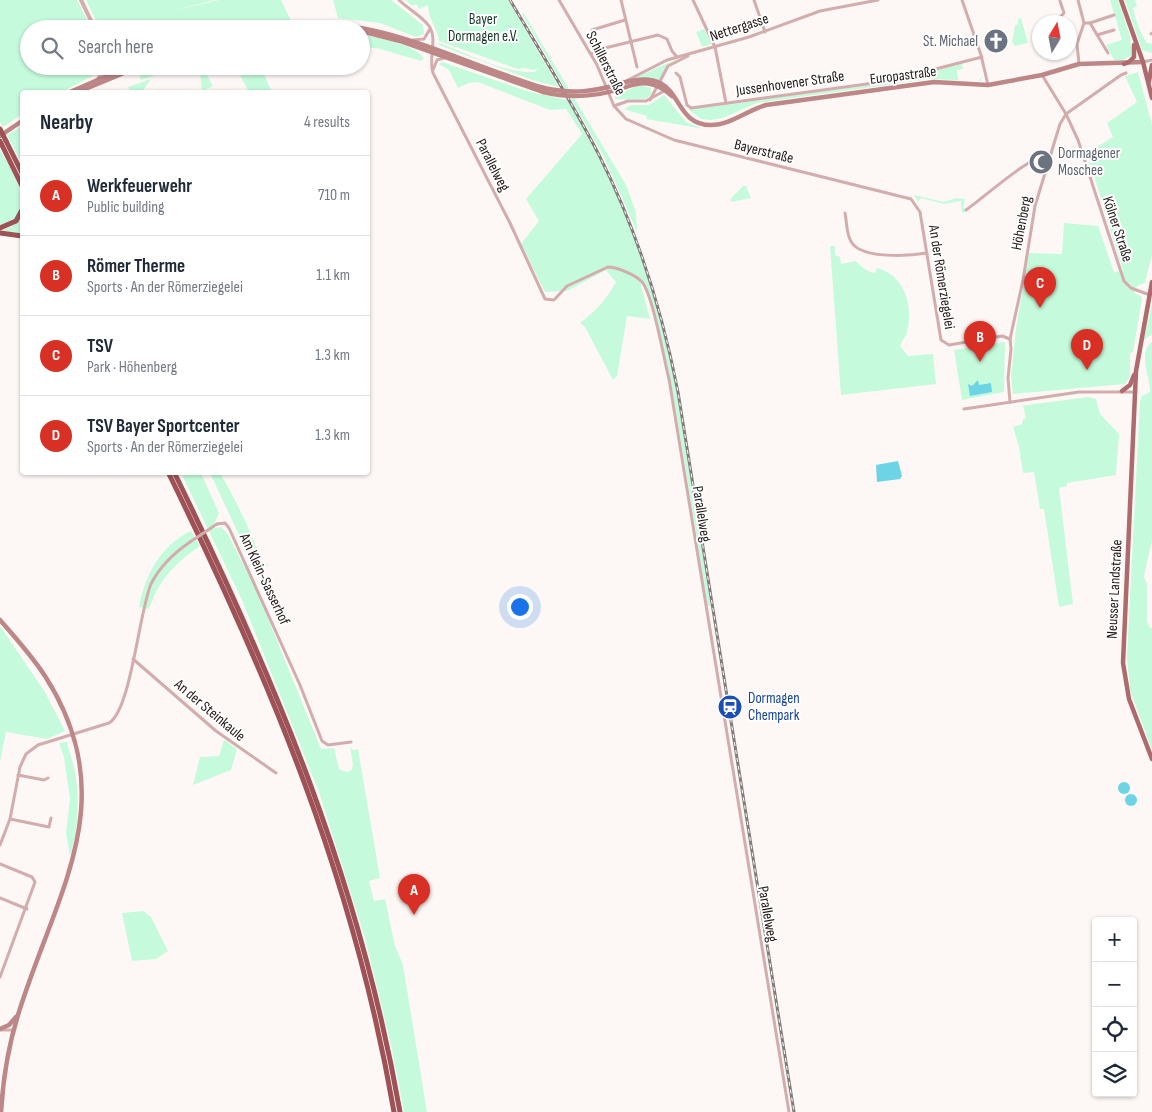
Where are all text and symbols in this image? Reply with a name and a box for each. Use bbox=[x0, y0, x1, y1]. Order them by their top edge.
street label: Nettergasse bbox=[707, 9, 771, 46]
park label: Bayer Dormagen e.V. bbox=[448, 10, 518, 46]
north arrow bbox=[1032, 15, 1077, 60]
search box bbox=[20, 20, 370, 75]
street label: Schillerstraße bbox=[581, 28, 630, 98]
church icon: St. Michael bbox=[983, 28, 1009, 54]
place label: St. Michael bbox=[923, 32, 978, 51]
icon: search bbox=[38, 34, 66, 62]
text: Search here bbox=[78, 36, 154, 59]
street label: Europastraße bbox=[869, 62, 937, 89]
street label: Jussenhovener Straße bbox=[734, 67, 845, 101]
text: Nearby bbox=[40, 110, 93, 135]
text: 4 results bbox=[304, 113, 350, 132]
street label: Bayerstraße bbox=[732, 135, 795, 168]
street label: Parallelweg bbox=[471, 136, 514, 195]
place label: Dormagener Moschee bbox=[1058, 144, 1121, 180]
mosque icon: Dormagener Moschee bbox=[1028, 149, 1054, 175]
text: Werkfeuerwehr bbox=[87, 175, 192, 198]
text: A bbox=[52, 186, 60, 205]
text: 710 m bbox=[318, 186, 350, 205]
street label: Höhenberg bbox=[1007, 194, 1036, 252]
street label: Kölner Straße bbox=[1098, 194, 1137, 264]
text: Public building bbox=[87, 198, 164, 217]
street label: An der Römerziegelei bbox=[924, 223, 959, 331]
text: Römer Therme bbox=[87, 255, 185, 278]
text: B bbox=[52, 266, 60, 285]
text: 1.1 km bbox=[316, 266, 350, 285]
pin: C bbox=[1024, 267, 1056, 308]
text: Sports · An der Römerziegelei bbox=[87, 278, 243, 297]
pin: B bbox=[964, 321, 996, 362]
pin: D bbox=[1071, 329, 1103, 370]
text: TSV bbox=[87, 335, 113, 358]
text: C bbox=[52, 346, 60, 365]
text: 1.3 km bbox=[315, 346, 350, 365]
text: Park · Höhenberg bbox=[87, 358, 177, 377]
text: TSV Bayer Sportcenter bbox=[87, 415, 240, 438]
text: D bbox=[52, 426, 60, 445]
text: 1.3 km bbox=[315, 426, 350, 445]
text: Sports · An der Römerziegelei bbox=[87, 438, 243, 457]
street label: Parallelweg bbox=[688, 485, 715, 543]
street label: Am Klein-Sasserhof bbox=[235, 529, 294, 629]
street label: Neusser Landstraße bbox=[1102, 539, 1127, 639]
your location bbox=[507, 594, 533, 620]
street label: An der Steinkaule bbox=[169, 674, 249, 746]
place label: Dormagen Chempark bbox=[748, 689, 800, 725]
station icon: Dormagen Chempark bbox=[717, 694, 743, 720]
pin: A bbox=[398, 874, 430, 915]
street label: Parallelweg bbox=[753, 885, 782, 944]
map controls bbox=[1092, 917, 1137, 1097]
button: + bbox=[1092, 917, 1137, 962]
button: − bbox=[1092, 962, 1137, 1007]
button: locate bbox=[1092, 1007, 1137, 1052]
button: layers bbox=[1092, 1052, 1137, 1097]

